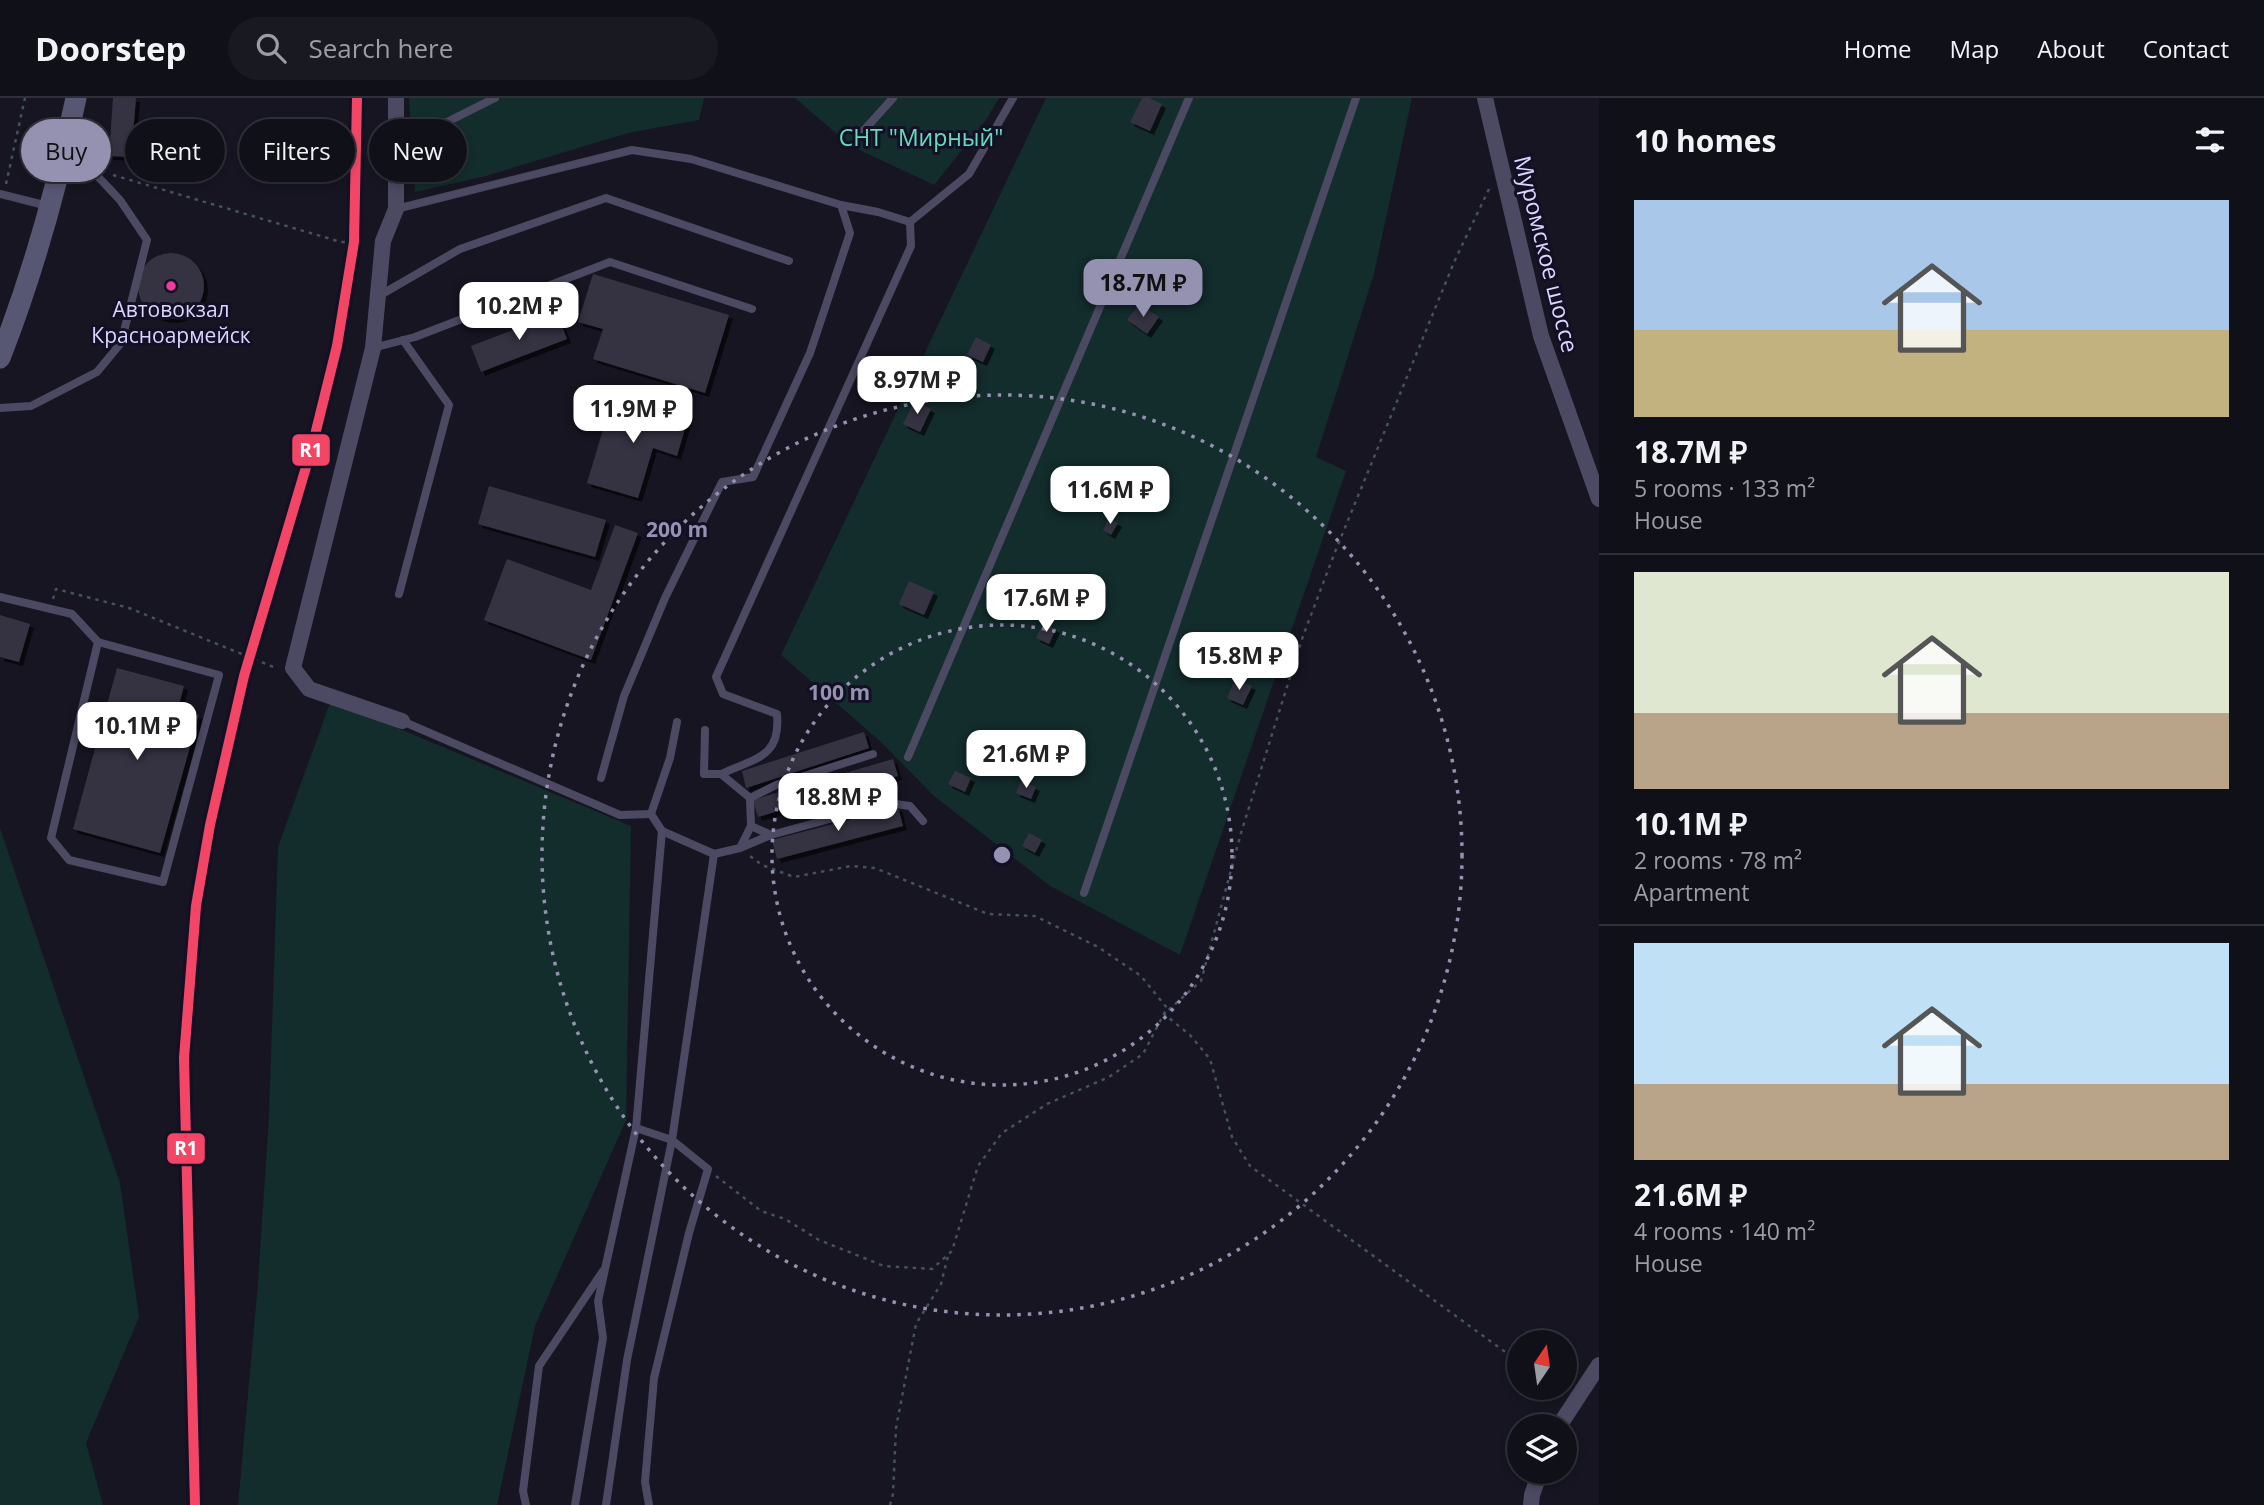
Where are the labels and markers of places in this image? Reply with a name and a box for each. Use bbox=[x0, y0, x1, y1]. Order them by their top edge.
pin: 18.7M ₽ bbox=[1078, 260, 1208, 319]
marker: Автовокзал Красноармейск bbox=[164, 279, 178, 293]
pin: 10.2M ₽ bbox=[454, 282, 584, 342]
place label: Автовокзал Красноармейск bbox=[91, 295, 251, 349]
pin: 8.97M ₽ bbox=[852, 356, 982, 416]
pin: 11.9M ₽ bbox=[568, 386, 698, 445]
pin: 11.6M ₽ bbox=[1045, 466, 1175, 526]
pin: 17.6M ₽ bbox=[981, 574, 1111, 634]
pin: 15.8M ₽ bbox=[1174, 632, 1304, 692]
pin: 10.1M ₽ bbox=[72, 702, 202, 762]
pin: 21.6M ₽ bbox=[961, 730, 1091, 790]
pin: 18.8M ₽ bbox=[773, 774, 903, 833]
centre of rings bbox=[990, 843, 1014, 867]

